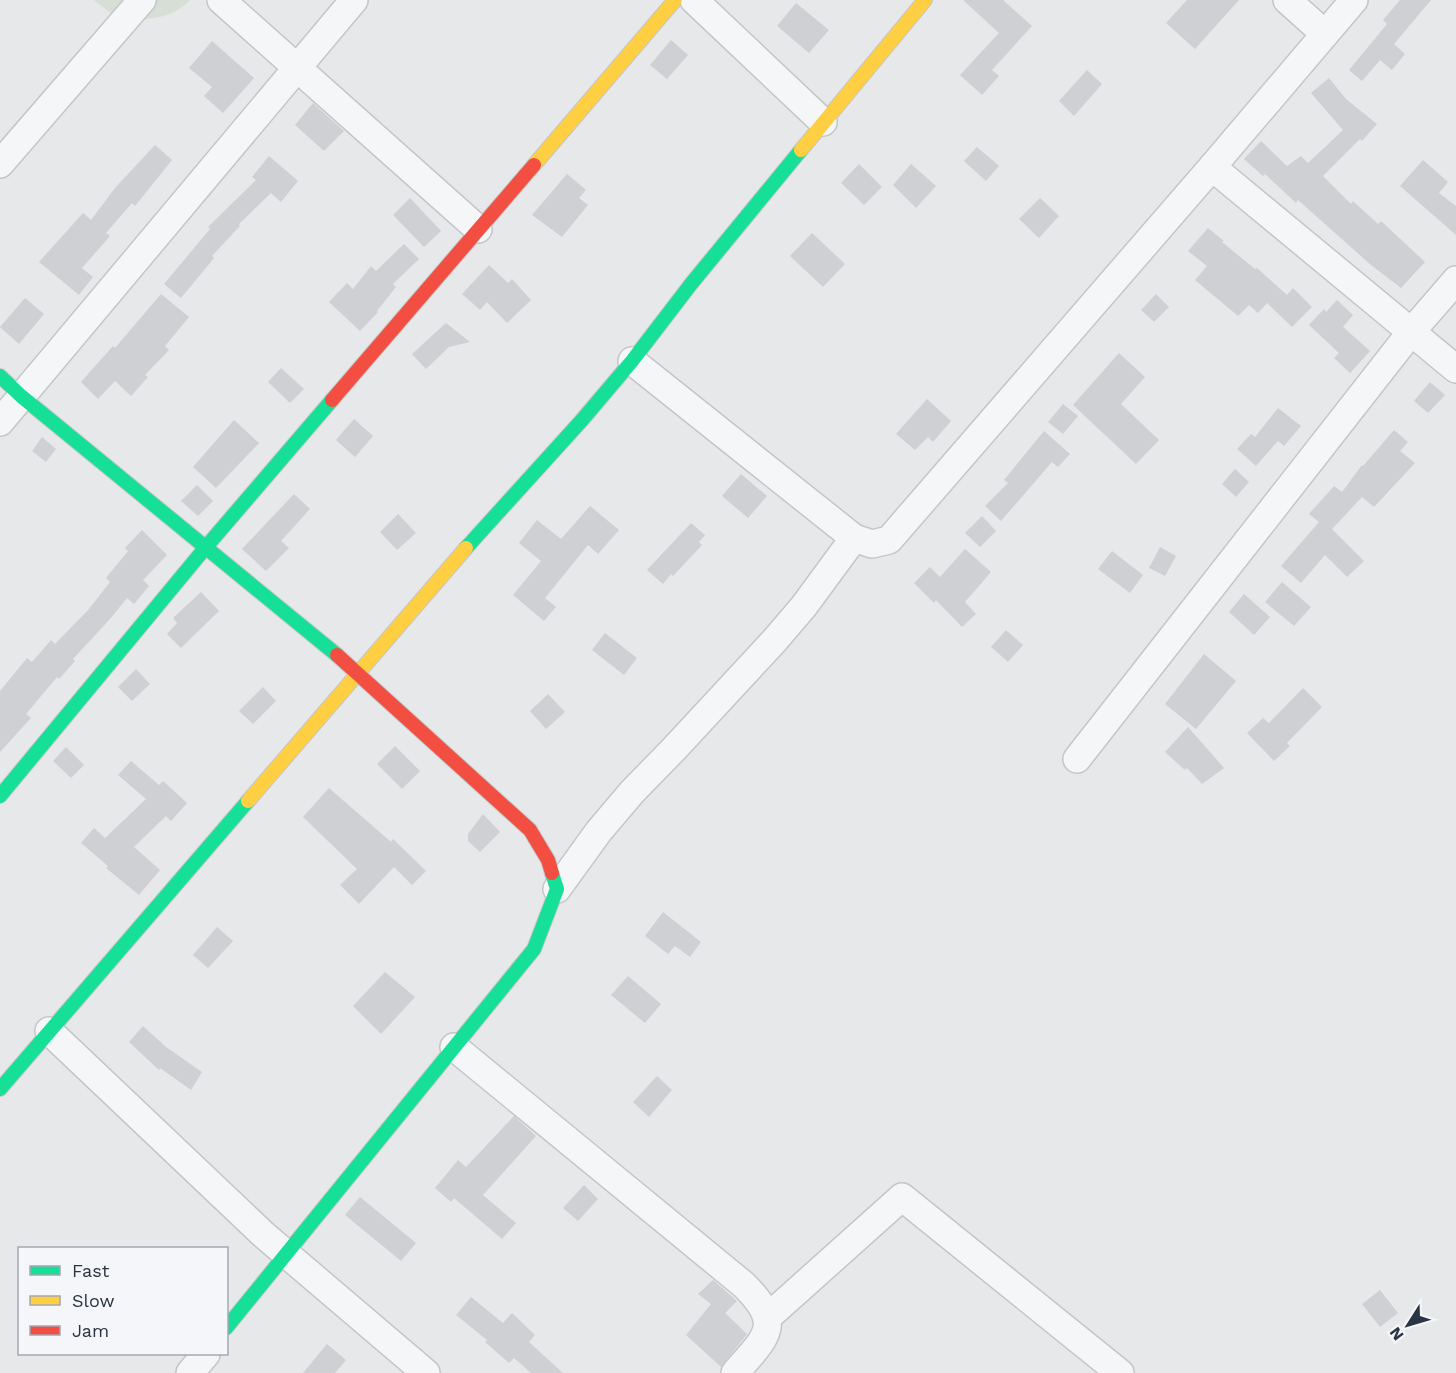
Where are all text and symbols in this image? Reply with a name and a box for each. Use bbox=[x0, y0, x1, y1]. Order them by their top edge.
legend bbox=[18, 1247, 228, 1355]
text: Fast bbox=[72, 1260, 110, 1281]
text: Slow bbox=[72, 1290, 115, 1311]
north arrow bbox=[1378, 1295, 1438, 1355]
text: Jam bbox=[72, 1320, 109, 1341]
text: N bbox=[1385, 1323, 1408, 1344]

